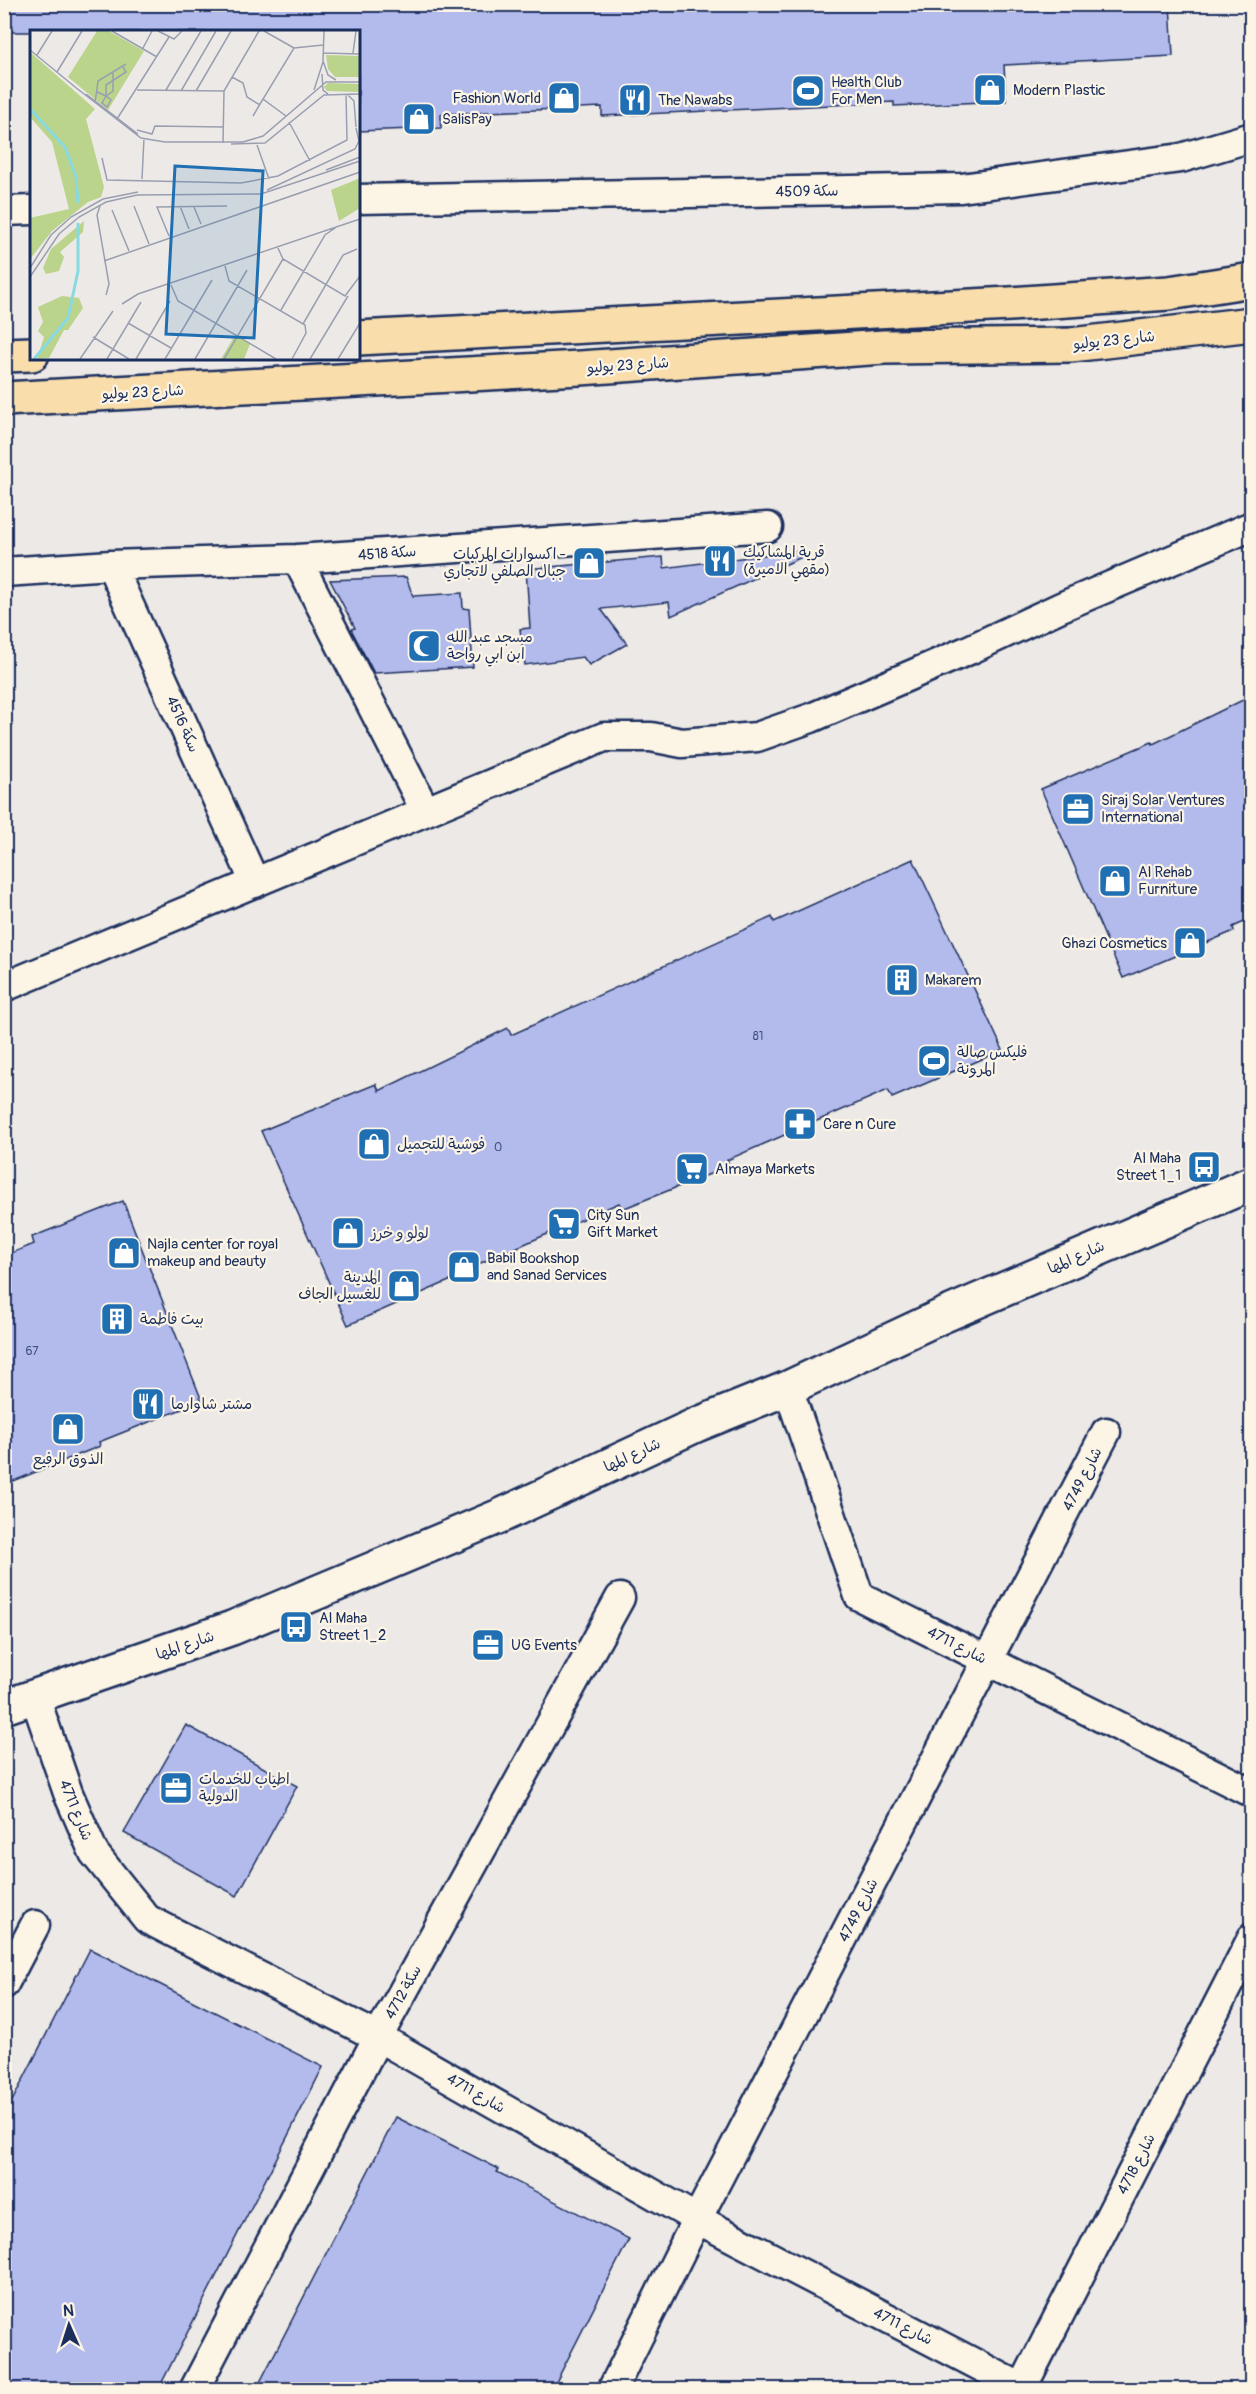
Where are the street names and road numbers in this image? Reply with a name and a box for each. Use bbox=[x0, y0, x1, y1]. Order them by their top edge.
street label: سكة 4509 bbox=[775, 181, 839, 202]
street label: شارع 23 يوليو bbox=[1071, 327, 1156, 354]
street label: شارع 23 يوليو bbox=[585, 353, 670, 378]
street label: شارع 23 يوليو bbox=[101, 381, 184, 404]
street label: سكة 4518 bbox=[357, 542, 417, 565]
street label: سكة 4516 bbox=[162, 693, 203, 755]
street label: شارع المها bbox=[1045, 1236, 1108, 1278]
street label: شارع المها bbox=[601, 1434, 664, 1477]
street label: 4749 شارع bbox=[1058, 1444, 1107, 1514]
street label: 4711 شارع bbox=[924, 1622, 990, 1668]
street label: شارع المها bbox=[154, 1627, 217, 1664]
street label: 4711 شارع bbox=[55, 1777, 96, 1843]
street label: 4749 شارع bbox=[834, 1875, 883, 1945]
street label: سكة 4712 bbox=[381, 1962, 426, 2023]
street label: 4711 شارع bbox=[443, 2069, 508, 2118]
street label: 4718 شارع bbox=[1113, 2131, 1160, 2198]
street label: 4711 شارع bbox=[870, 2303, 936, 2349]

